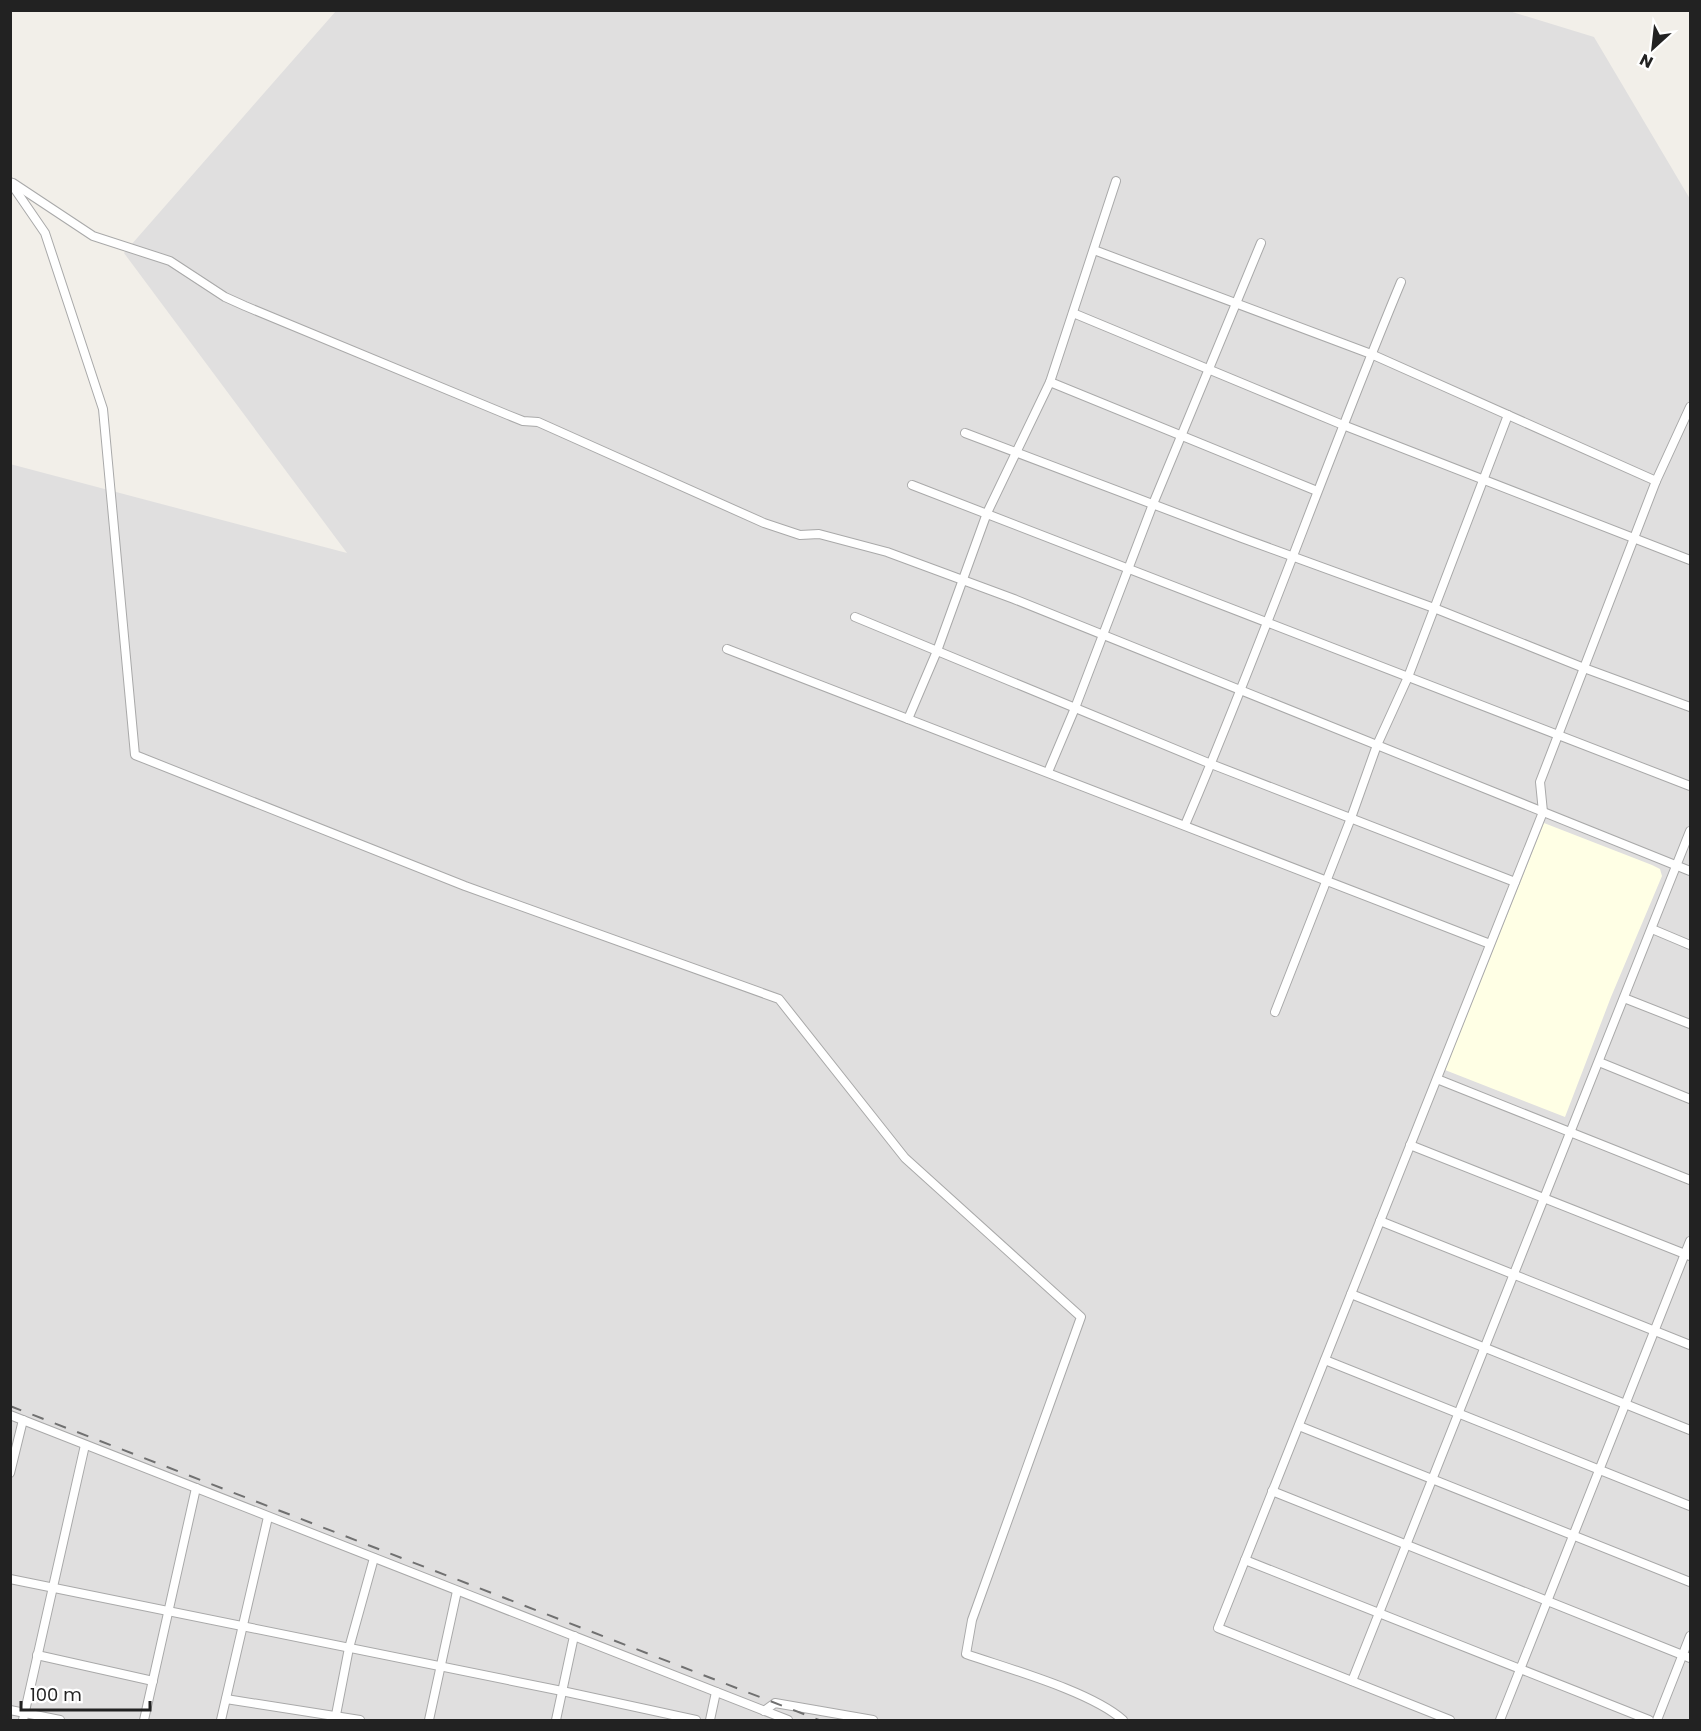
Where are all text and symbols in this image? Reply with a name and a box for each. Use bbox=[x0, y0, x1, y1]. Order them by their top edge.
north arrow bbox=[1623, 18, 1683, 78]
text: N bbox=[1636, 48, 1657, 74]
scale bar bbox=[21, 1674, 150, 1712]
text: 100 m bbox=[30, 1682, 82, 1707]

